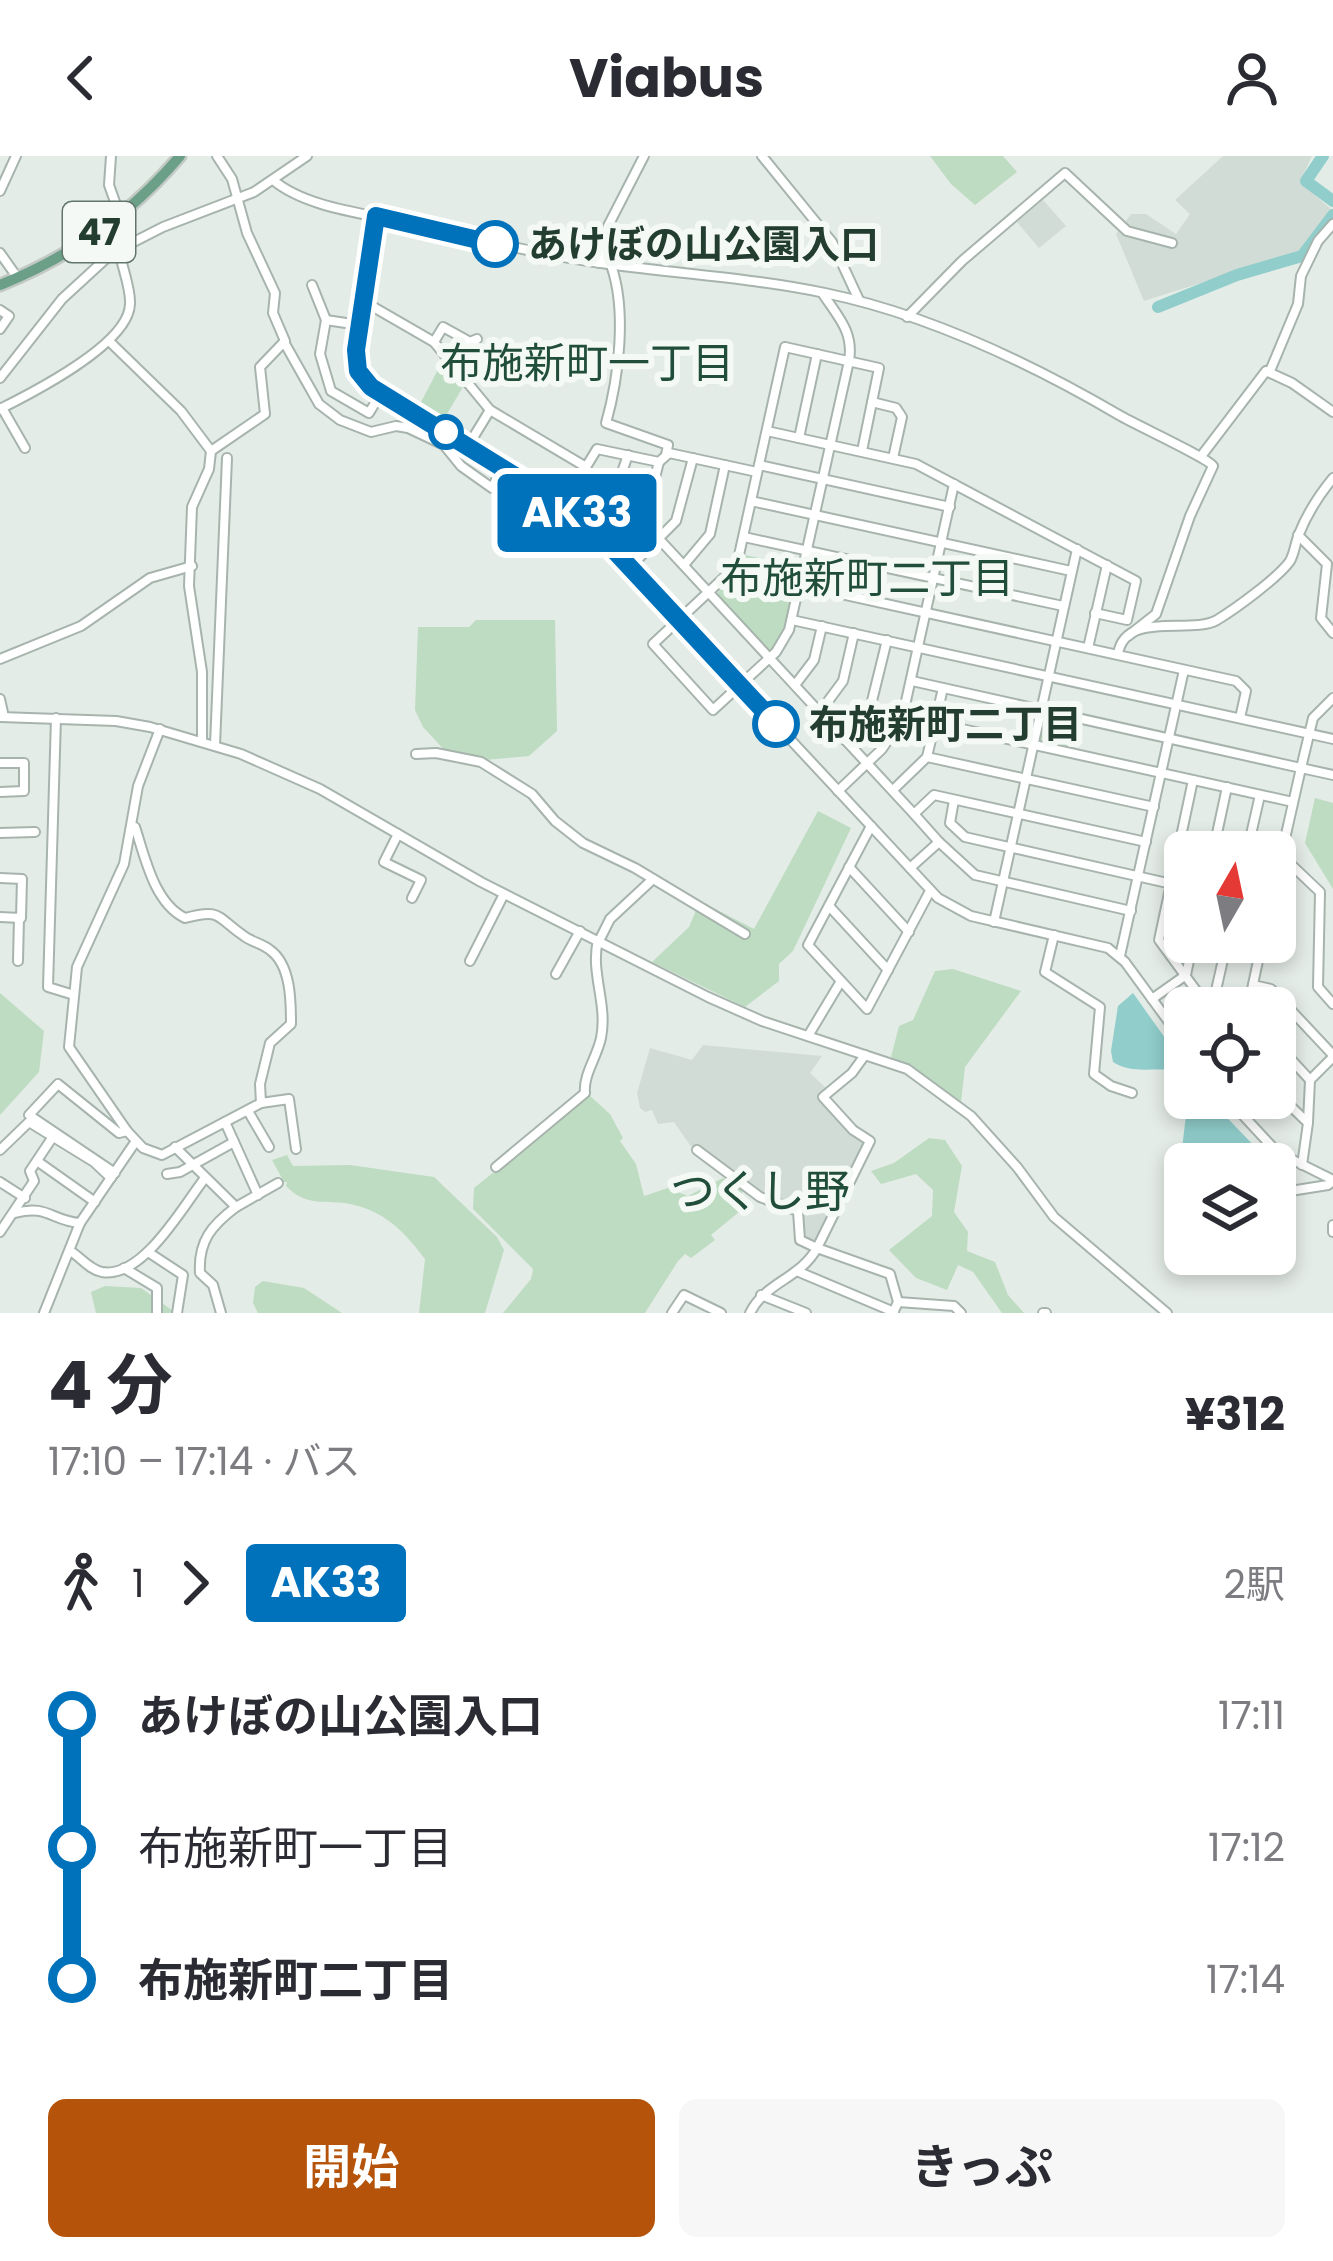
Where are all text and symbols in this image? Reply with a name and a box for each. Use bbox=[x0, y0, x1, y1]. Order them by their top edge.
text: Viabus bbox=[569, 40, 764, 116]
icon: back bbox=[48, 45, 114, 111]
icon: person bbox=[1219, 45, 1285, 111]
road number: 47 bbox=[63, 202, 135, 262]
place label: あけぼの山公園入口 bbox=[528, 217, 879, 272]
marker: あけぼの山公園入口 bbox=[473, 222, 517, 266]
district label: 布施新町一丁目 bbox=[440, 334, 734, 393]
unlabelled marker bbox=[430, 416, 462, 448]
line badge: AK33 bbox=[493, 474, 661, 552]
text: AK33 bbox=[521, 483, 633, 542]
district label: 布施新町二丁目 bbox=[720, 549, 1014, 608]
place label: 布施新町二丁目 bbox=[809, 697, 1082, 752]
marker: 布施新町二丁目 bbox=[754, 702, 798, 746]
north arrow bbox=[1164, 831, 1296, 963]
map controls bbox=[1164, 831, 1296, 1275]
button: locate bbox=[1164, 987, 1296, 1119]
button: layers bbox=[1164, 1143, 1296, 1275]
district label: つくし野 bbox=[670, 1160, 850, 1223]
text: 4 分 bbox=[48, 1339, 173, 1431]
text: ¥312 bbox=[1185, 1383, 1285, 1446]
text: 17:10 – 17:14 · バス bbox=[48, 1434, 360, 1489]
icon: walk bbox=[48, 1550, 114, 1616]
icon: forward bbox=[162, 1550, 228, 1616]
text: AK33 bbox=[270, 1553, 382, 1612]
text: 1 bbox=[132, 1556, 144, 1611]
text: 2駅 bbox=[1224, 1557, 1285, 1612]
text: あけぼの山公園入口 bbox=[138, 1685, 543, 1748]
text: 17:11 bbox=[1218, 1688, 1285, 1743]
text: 布施新町一丁目 bbox=[138, 1817, 453, 1880]
text: 17:12 bbox=[1208, 1820, 1285, 1875]
text: 布施新町二丁目 bbox=[138, 1949, 453, 2012]
text: 17:14 bbox=[1206, 1952, 1285, 2007]
button: 開始 bbox=[48, 2099, 655, 2237]
button: きっぷ bbox=[679, 2099, 1285, 2237]

